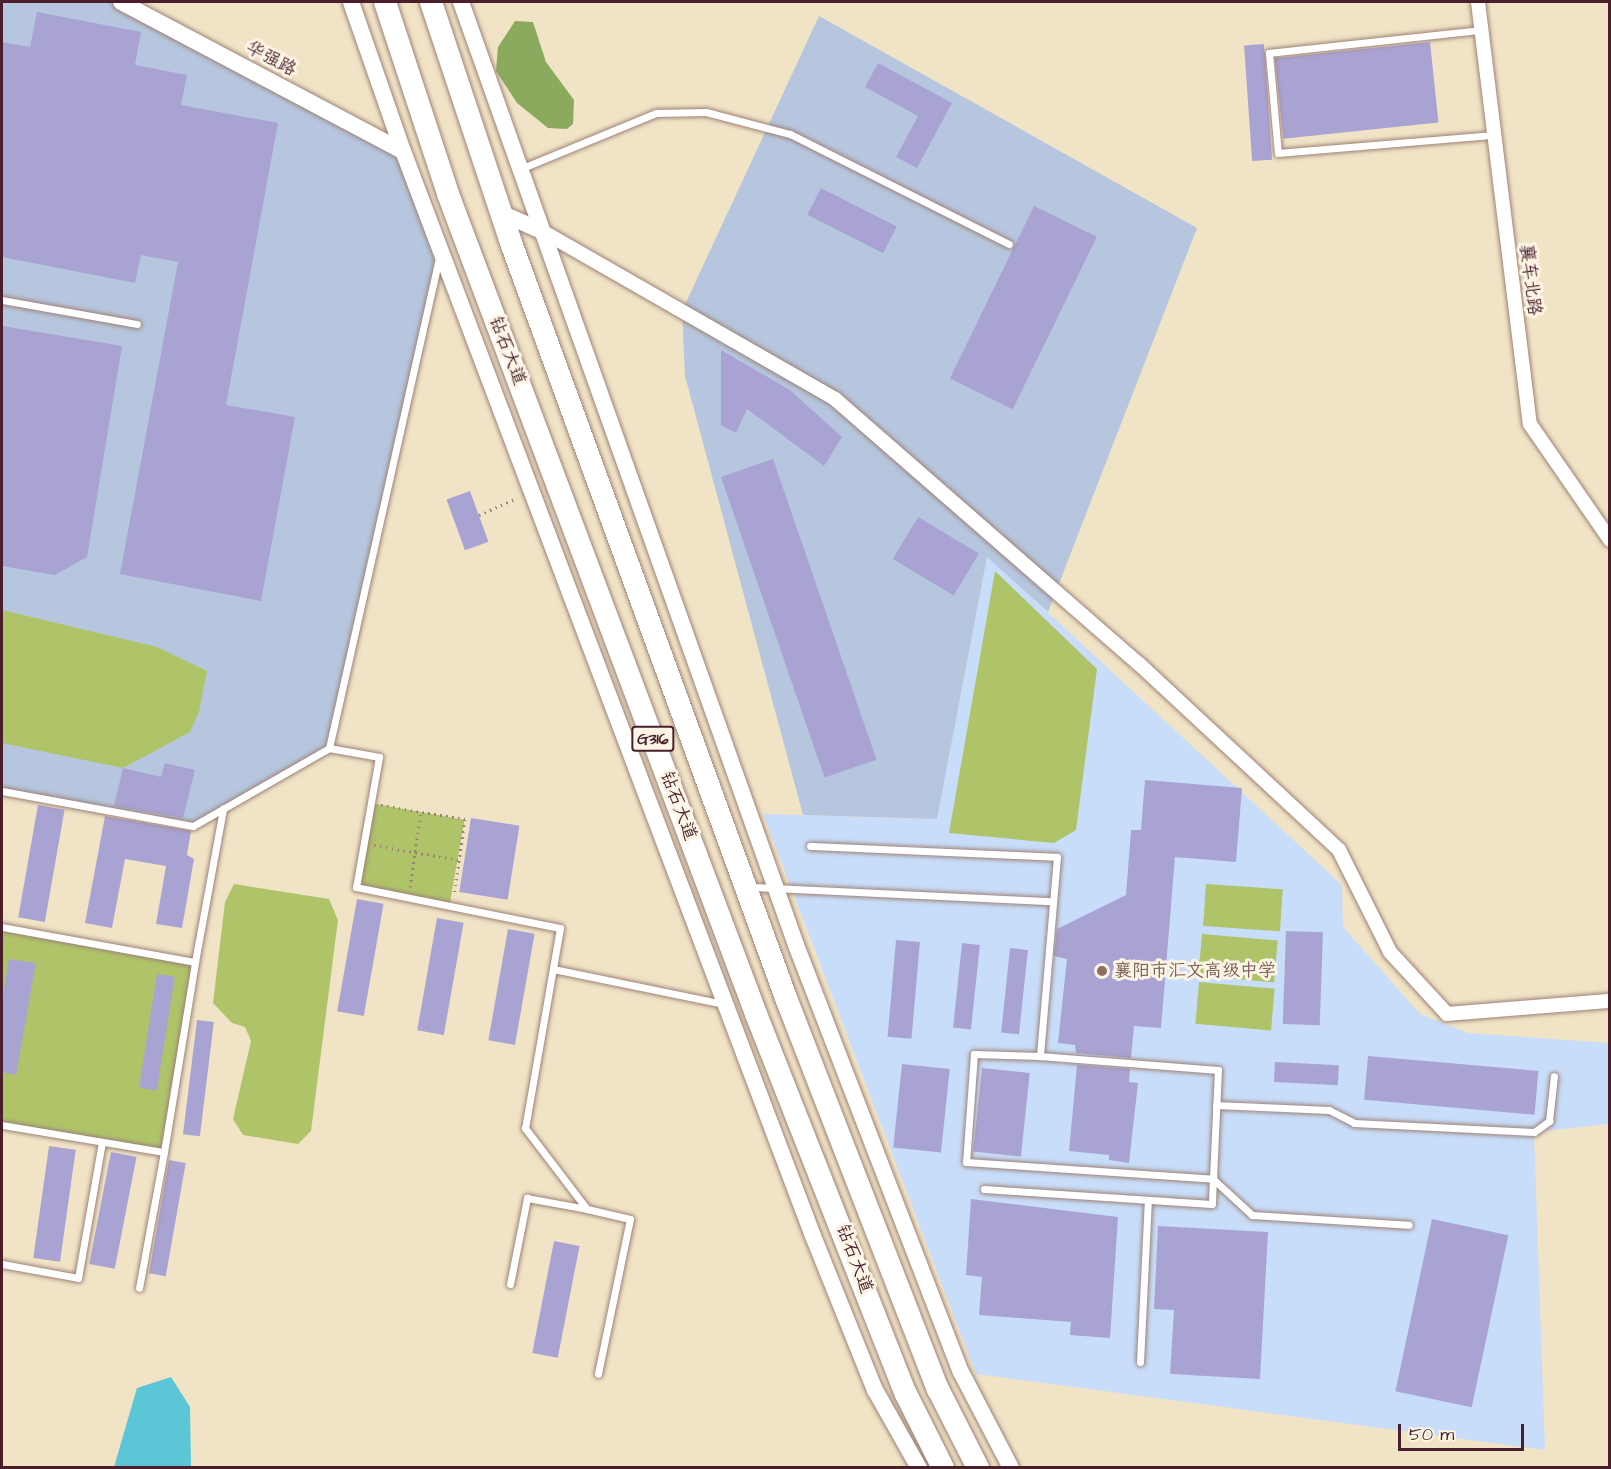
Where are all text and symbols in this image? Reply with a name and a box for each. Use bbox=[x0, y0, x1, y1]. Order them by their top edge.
street label: 华强路 bbox=[242, 37, 300, 81]
street label: 襄车北路 bbox=[1515, 243, 1545, 317]
street label: 钻石大道 bbox=[484, 314, 530, 388]
road number: G316 bbox=[630, 726, 676, 752]
street label: 钻石大道 bbox=[655, 769, 701, 843]
place label: 襄阳市汇文高级中学 bbox=[1114, 960, 1276, 982]
marker: 襄阳市汇文高级中学 bbox=[1095, 964, 1109, 978]
street label: 钻石大道 bbox=[831, 1222, 877, 1296]
scale bar bbox=[1401, 1412, 1527, 1450]
text: 50 m bbox=[1409, 1422, 1454, 1447]

